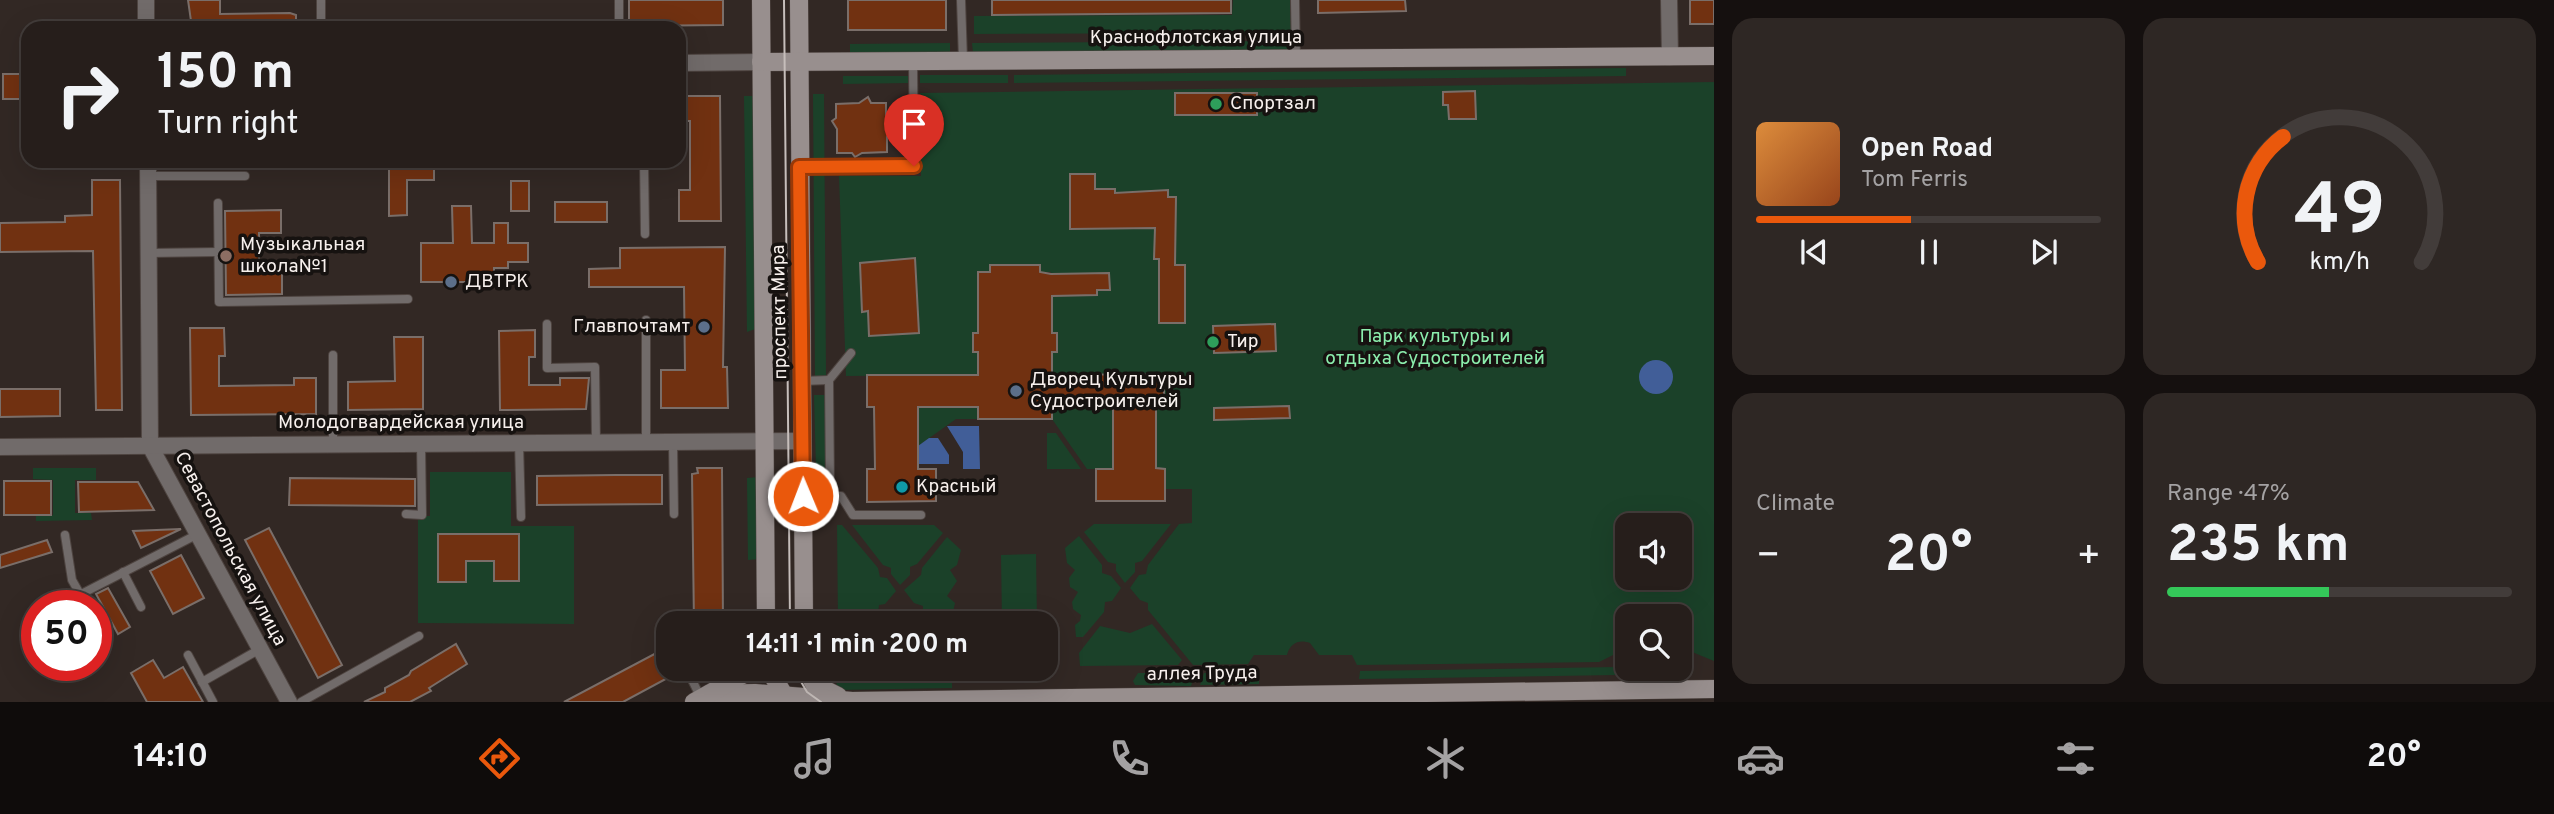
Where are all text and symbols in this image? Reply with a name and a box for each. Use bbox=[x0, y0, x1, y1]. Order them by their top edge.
street label: Краснофлотская улица bbox=[1090, 26, 1302, 50]
text: 150 m bbox=[157, 44, 294, 106]
icon: right bbox=[42, 49, 133, 140]
place label: Спортзал bbox=[1230, 92, 1316, 116]
pin bbox=[884, 94, 944, 166]
marker: Спортзал bbox=[1208, 96, 1224, 112]
text: Turn right bbox=[157, 105, 299, 145]
icon: arrive bbox=[895, 105, 933, 143]
text: Open Road bbox=[1861, 133, 1993, 166]
text: Tom Ferris bbox=[1861, 166, 1968, 195]
text: 49 bbox=[2294, 169, 2385, 261]
place label: Музыкальная школа№1 bbox=[240, 233, 365, 279]
icon: previous bbox=[1795, 233, 1833, 271]
icon: pause bbox=[1910, 233, 1948, 271]
icon: next bbox=[2025, 233, 2063, 271]
street label: проспект Мира bbox=[767, 244, 793, 380]
text: km/h bbox=[2309, 247, 2370, 279]
marker: Музыкальная школа№1 bbox=[218, 248, 234, 264]
place label: ДВТРК bbox=[465, 270, 529, 294]
marker: ДВТРК bbox=[443, 274, 459, 290]
place label: Главпочтамт bbox=[573, 315, 690, 339]
marker: Главпочтамт bbox=[696, 319, 712, 335]
park label: Парк культуры и отдыха Судостроителей bbox=[1325, 325, 1545, 371]
place label: Тир bbox=[1227, 330, 1258, 354]
marker: Тир bbox=[1205, 334, 1221, 350]
place label: Дворец Культуры Судостроителей bbox=[1030, 368, 1193, 414]
marker: Дворец Культуры Судостроителей bbox=[1008, 383, 1024, 399]
street label: Молодогвардейская улица bbox=[278, 411, 524, 435]
street label: Севастопольская улица bbox=[169, 448, 291, 650]
position arrow bbox=[766, 459, 840, 533]
place label: Красный bbox=[916, 475, 997, 499]
marker: Красный bbox=[894, 479, 910, 495]
text: Range · 47% bbox=[2167, 480, 2290, 509]
text: Climate bbox=[1756, 490, 1835, 519]
map controls bbox=[1615, 513, 1692, 681]
button: sound bbox=[1615, 513, 1692, 590]
text: 235 km bbox=[2167, 514, 2349, 580]
text: 20° bbox=[1885, 524, 1972, 590]
text: − bbox=[1756, 533, 1781, 582]
text: + bbox=[2076, 533, 2101, 582]
speed limit sign: 50 bbox=[21, 590, 112, 681]
button: search bbox=[1615, 604, 1692, 681]
text: 14:11 · 1 min · 200 m bbox=[746, 629, 968, 662]
street label: аллея Труда bbox=[1146, 661, 1258, 687]
icon: directions bbox=[475, 734, 524, 783]
icon: music bbox=[790, 734, 839, 783]
icon: phone bbox=[1105, 734, 1154, 783]
icon: climate bbox=[1421, 734, 1470, 783]
icon: car bbox=[1736, 734, 1785, 783]
icon: filters bbox=[2051, 734, 2100, 783]
text: 14:10 bbox=[133, 738, 208, 778]
text: 20° bbox=[2367, 738, 2421, 778]

